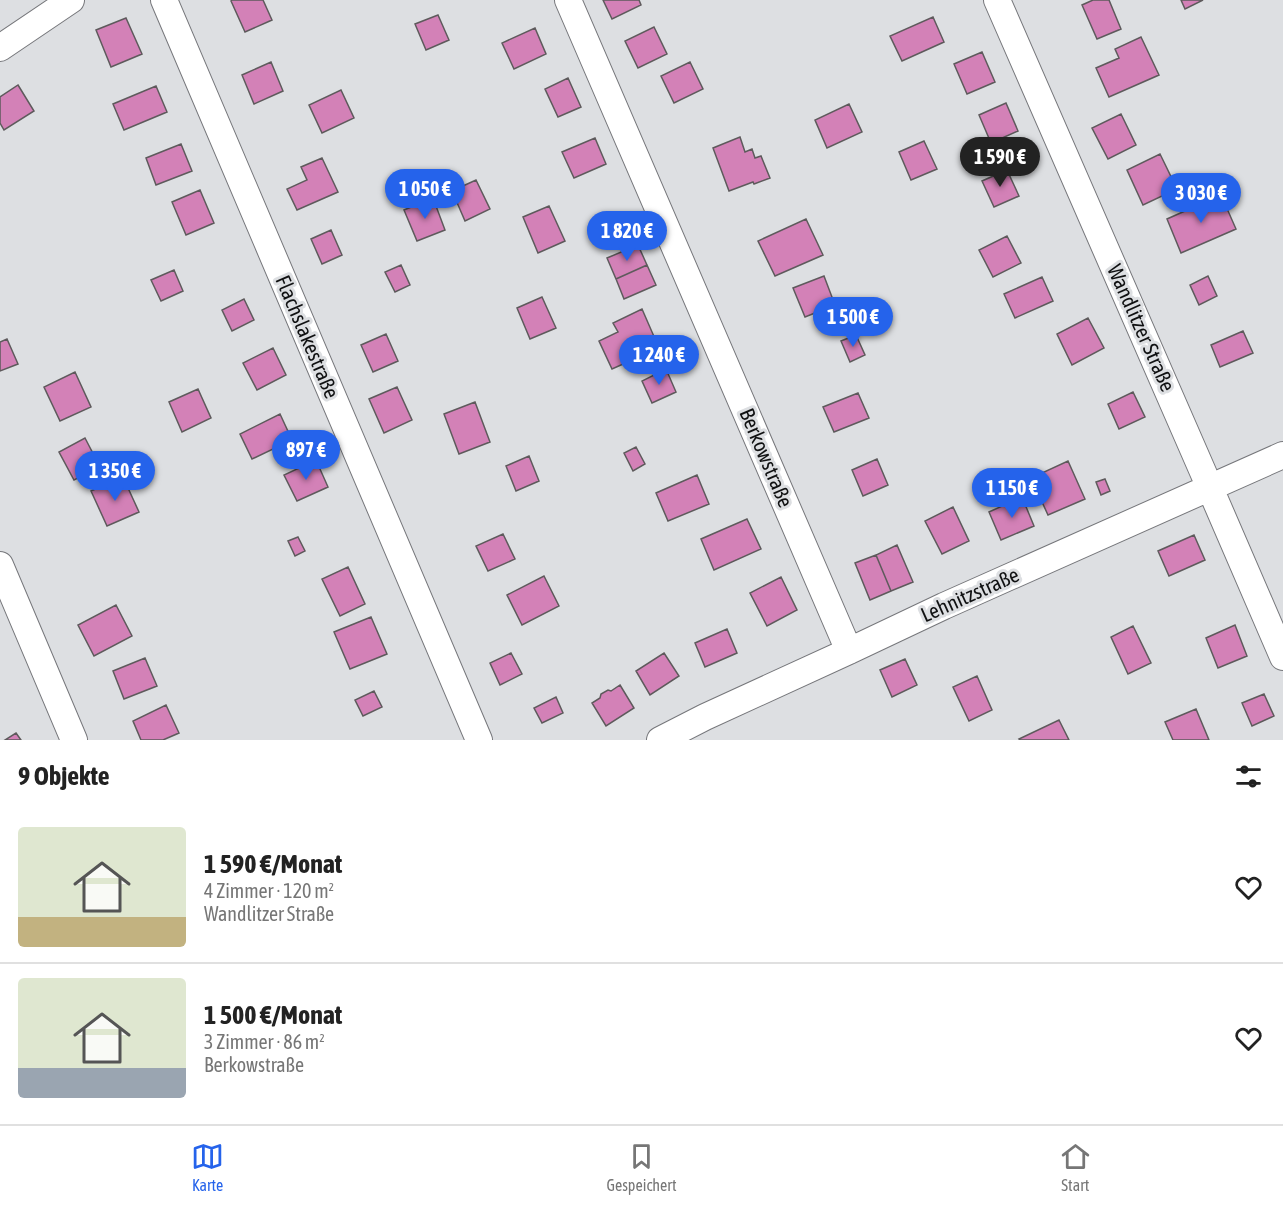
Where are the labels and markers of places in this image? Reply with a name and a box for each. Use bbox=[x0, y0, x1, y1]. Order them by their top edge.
pin: 1 590 € bbox=[945, 137, 1055, 188]
pin: 1 050 € bbox=[370, 169, 480, 220]
pin: 3 030 € bbox=[1146, 173, 1256, 224]
pin: 1 820 € bbox=[572, 211, 682, 262]
pin: 1 500 € bbox=[798, 297, 908, 348]
pin: 1 240 € bbox=[604, 335, 714, 386]
pin: 897 € bbox=[264, 430, 348, 481]
pin: 1 350 € bbox=[60, 451, 170, 502]
pin: 1 150 € bbox=[957, 468, 1067, 519]

